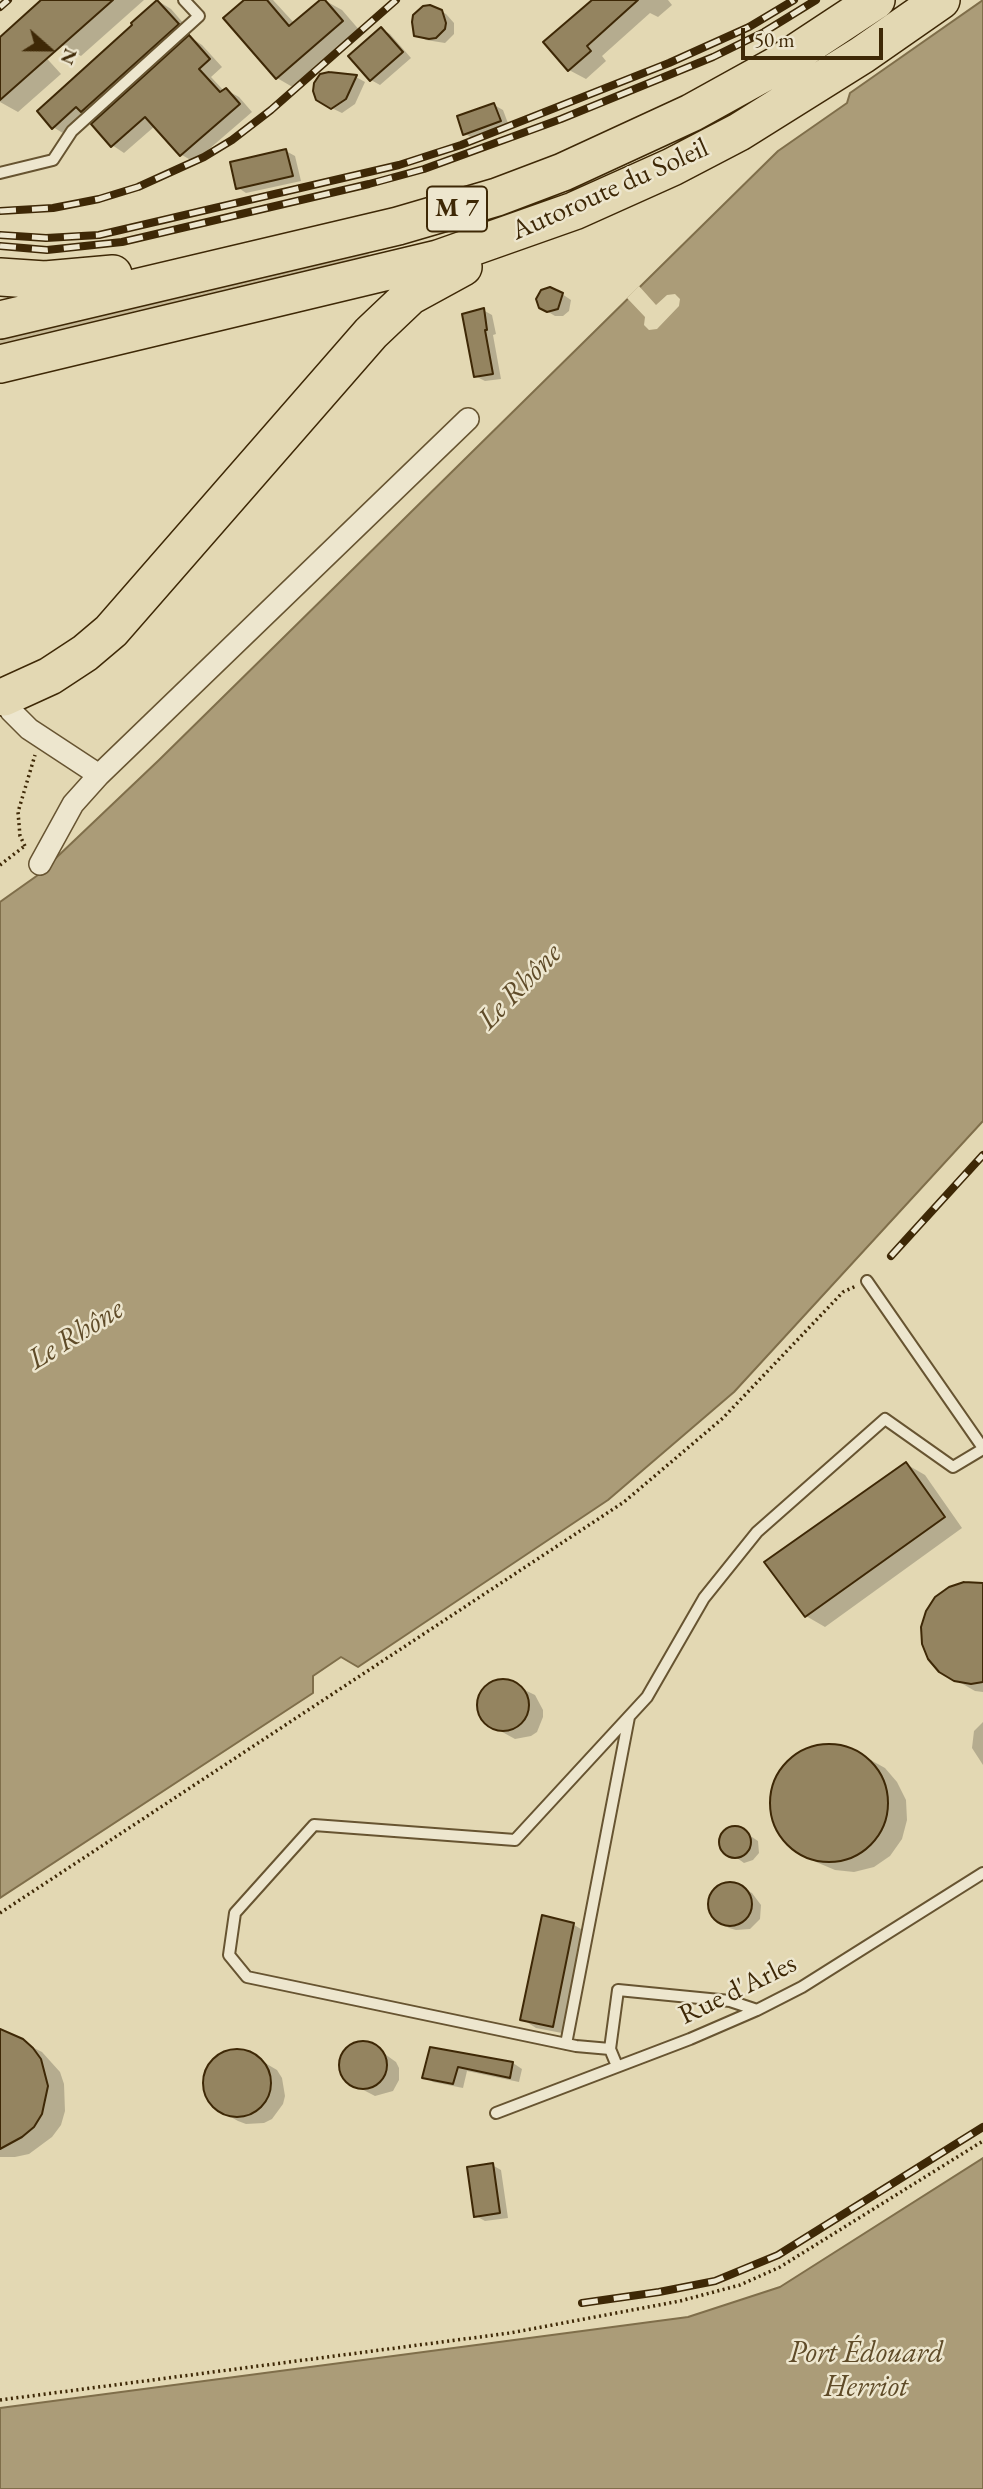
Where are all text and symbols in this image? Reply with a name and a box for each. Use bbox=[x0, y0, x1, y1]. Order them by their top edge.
north arrow bbox=[14, 14, 84, 84]
scale bar bbox=[745, 14, 887, 58]
text: 50 m bbox=[754, 26, 795, 53]
text: N bbox=[55, 45, 83, 68]
street label: Autoroute du Soleil bbox=[506, 131, 714, 249]
road number: M 7 bbox=[427, 186, 487, 232]
water label: Le Rhône bbox=[470, 936, 570, 1038]
water label: Le Rhône bbox=[21, 1292, 131, 1378]
street label: Rue d'Arles bbox=[674, 1947, 802, 2033]
water label: Port Édouard Herriot bbox=[789, 2336, 943, 2406]

